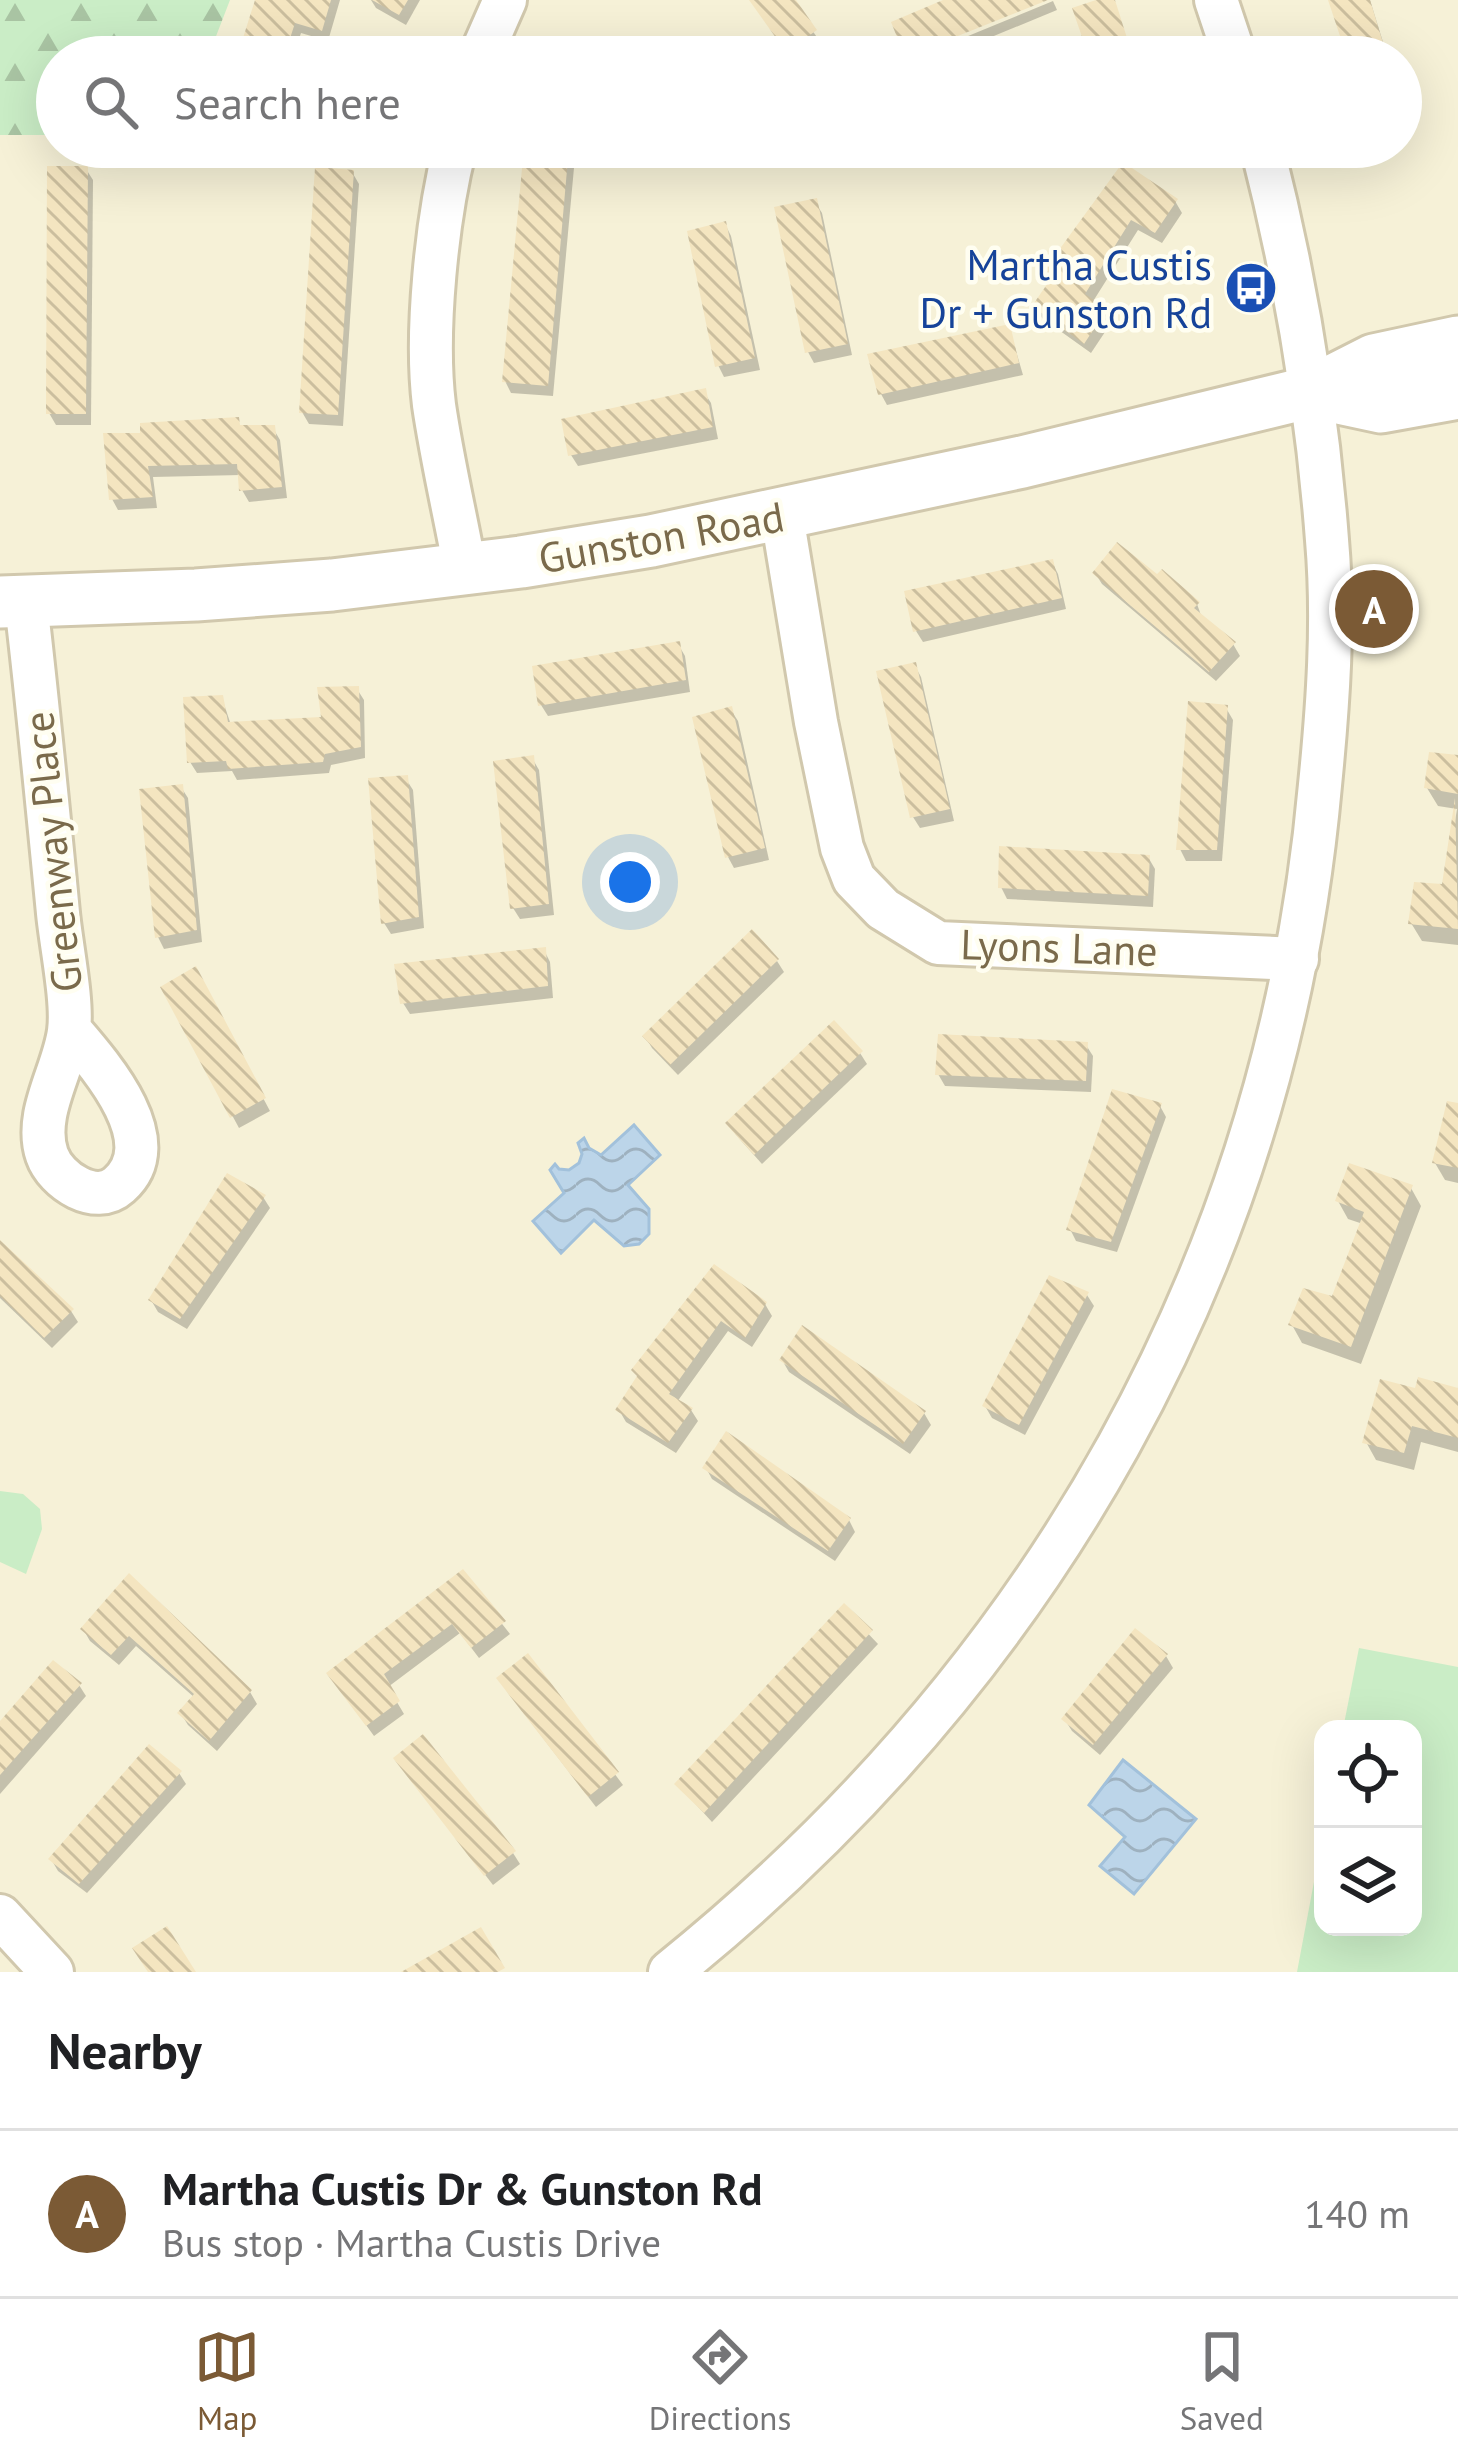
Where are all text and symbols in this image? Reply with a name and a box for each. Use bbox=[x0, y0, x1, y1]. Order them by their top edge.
search box bbox=[36, 36, 1422, 168]
icon: search bbox=[78, 69, 144, 135]
text: Search here bbox=[174, 73, 401, 131]
place label: Martha Custis Dr + Gunston Rd bbox=[920, 237, 1212, 340]
bus stop icon: Martha Custis Dr + Gunston Rd bbox=[1223, 260, 1279, 316]
street label: Gunston Road bbox=[534, 488, 788, 586]
pin: A bbox=[1335, 564, 1413, 654]
street label: Greenway Place bbox=[10, 709, 94, 995]
your location bbox=[600, 852, 660, 912]
street label: Lyons Lane bbox=[960, 916, 1158, 978]
map controls bbox=[1314, 1720, 1422, 1936]
button: locate bbox=[1314, 1720, 1422, 1828]
button: layers bbox=[1314, 1828, 1422, 1936]
text: Nearby bbox=[48, 2017, 202, 2083]
text: Martha Custis Dr & Gunston Rd bbox=[162, 2159, 763, 2217]
text: A bbox=[75, 2188, 99, 2239]
text: 140 m bbox=[1304, 2188, 1410, 2239]
text: Bus stop · Martha Custis Drive bbox=[162, 2217, 661, 2268]
tab: Map bbox=[194, 2324, 260, 2439]
tab: Directions bbox=[649, 2324, 791, 2439]
tab: Saved bbox=[1180, 2324, 1264, 2439]

